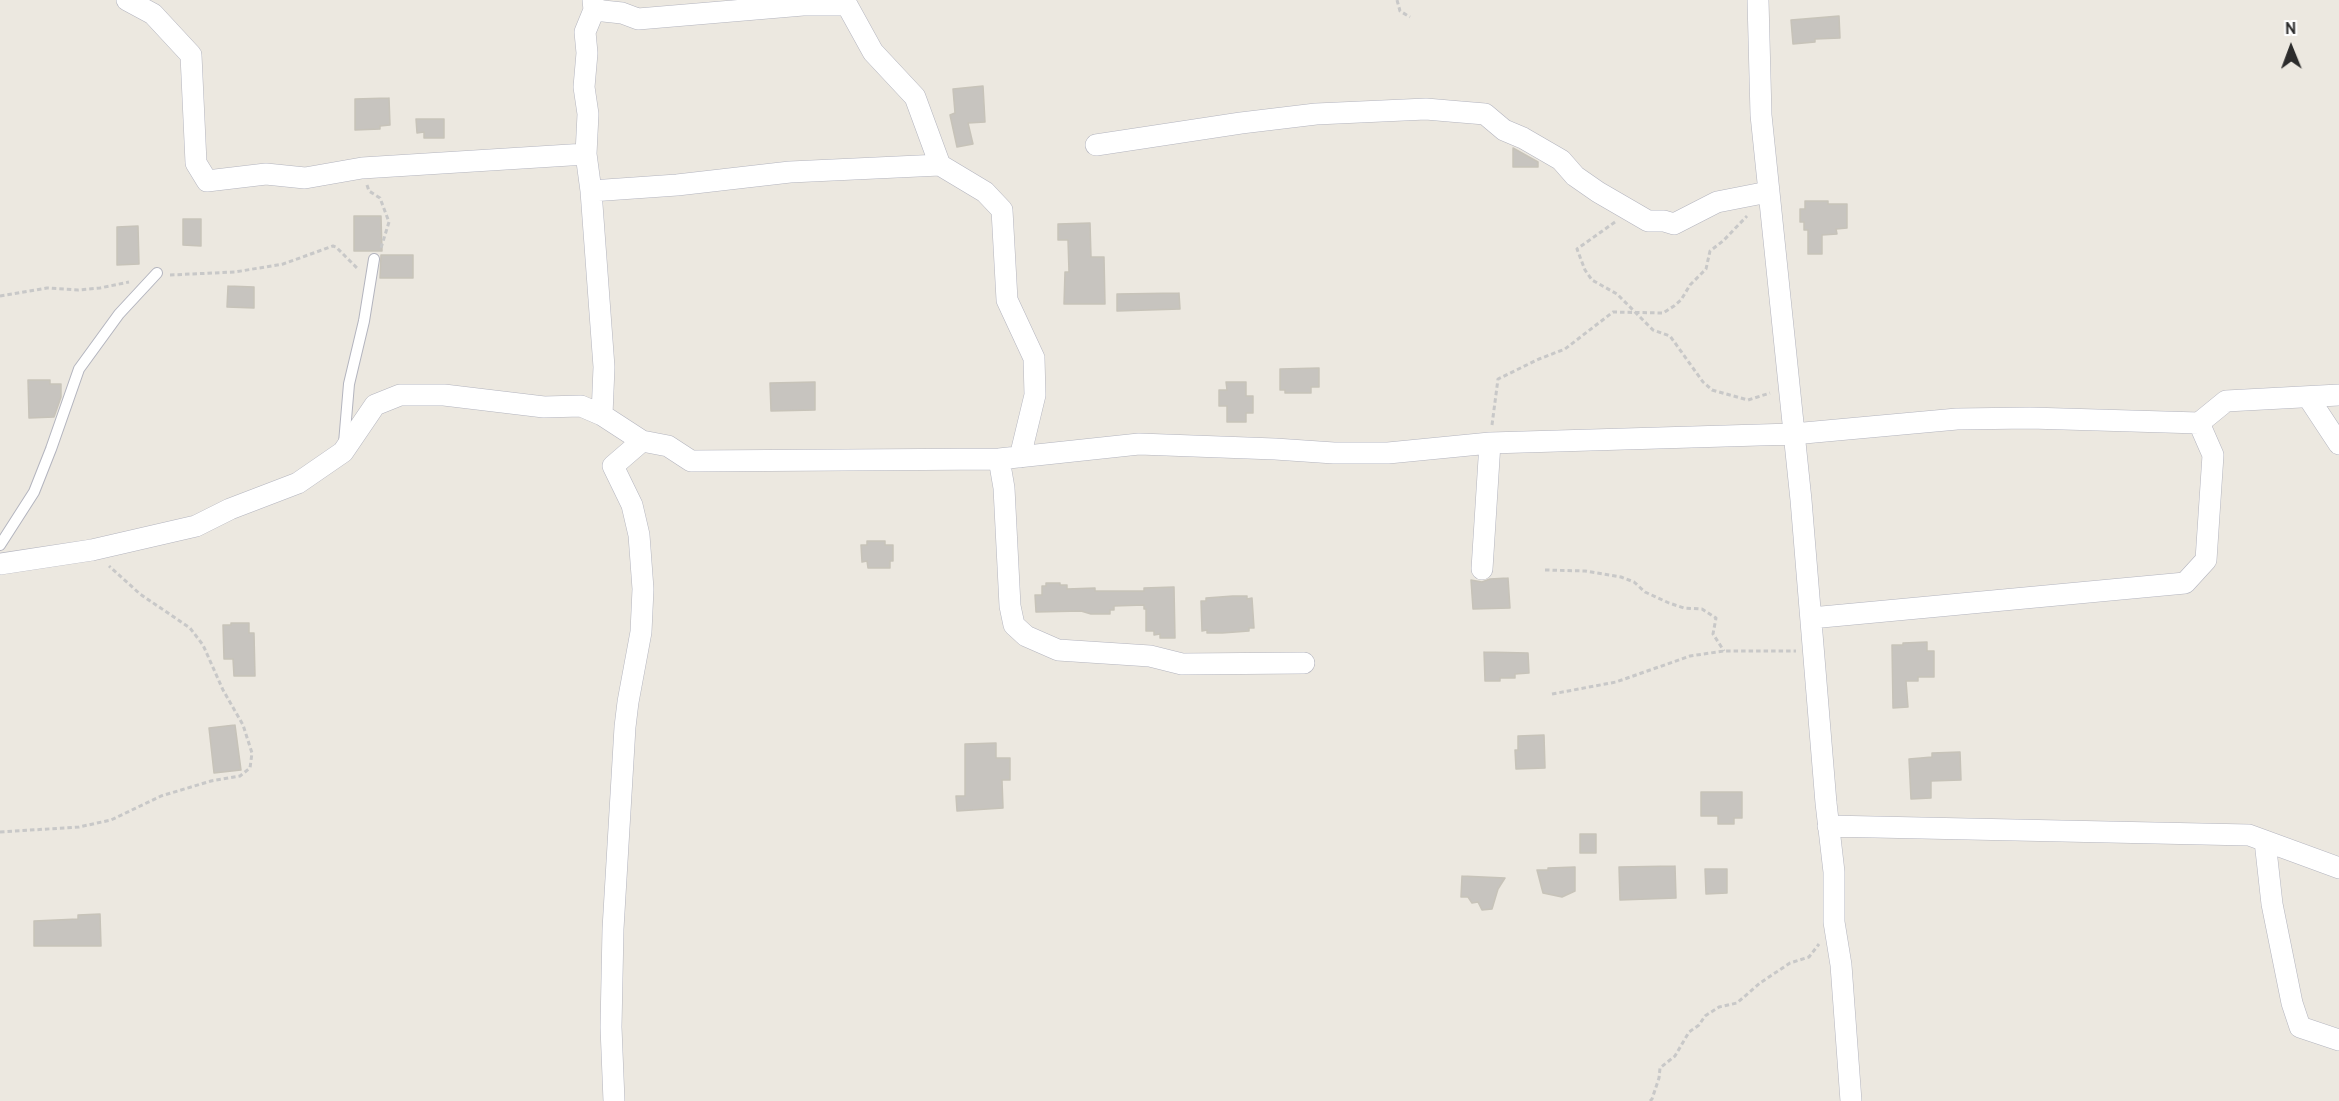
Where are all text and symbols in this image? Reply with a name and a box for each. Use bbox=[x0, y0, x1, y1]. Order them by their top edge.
north arrow bbox=[2261, 18, 2321, 78]
text: N bbox=[2285, 20, 2297, 40]

